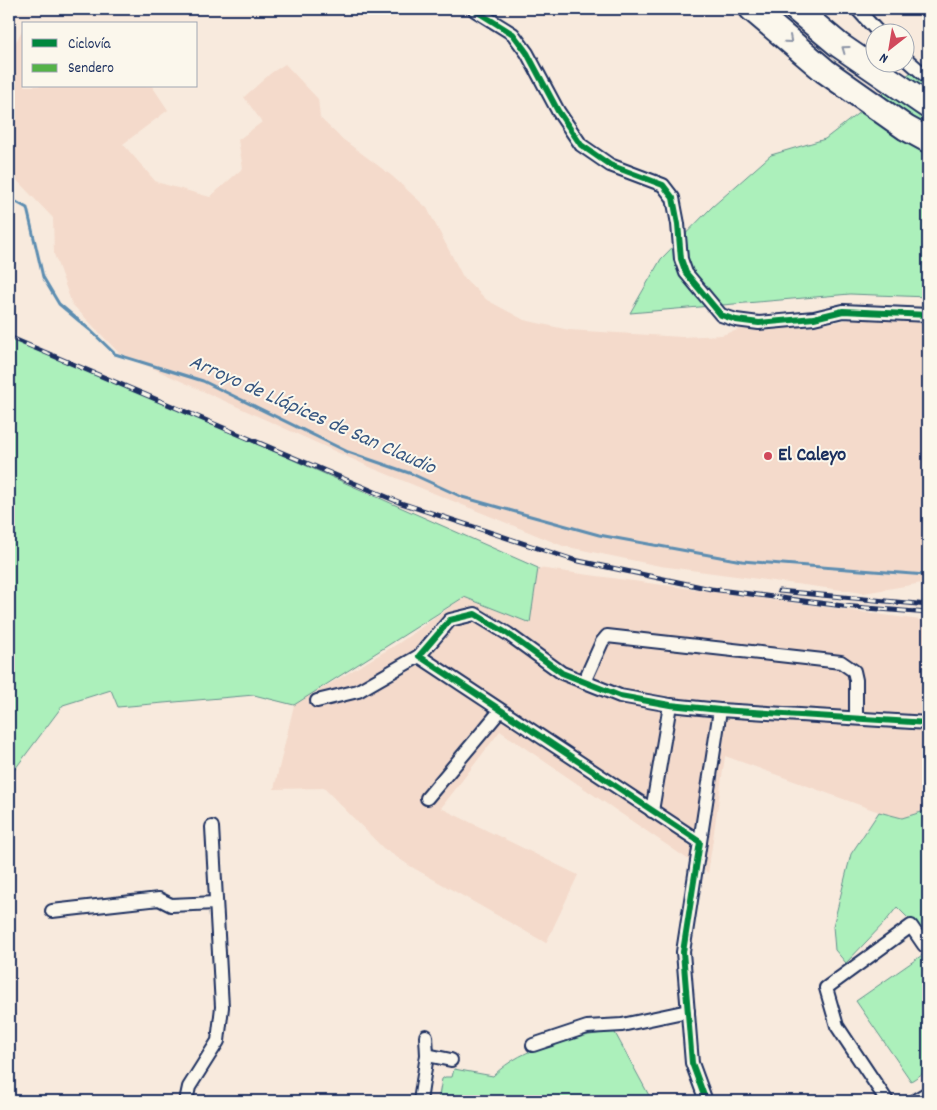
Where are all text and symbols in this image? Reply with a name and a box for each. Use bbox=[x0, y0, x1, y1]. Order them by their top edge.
legend bbox=[22, 22, 198, 88]
north arrow bbox=[864, 22, 914, 72]
text: Ciclovía bbox=[68, 34, 111, 56]
one-way arrow bbox=[783, 35, 792, 43]
one-way arrow bbox=[841, 46, 851, 55]
text: N bbox=[876, 47, 892, 68]
text: Sendero bbox=[68, 58, 114, 80]
water label: Arroyo de Llápices de San Claudio bbox=[184, 348, 441, 485]
place label: El Caleyo bbox=[778, 442, 846, 470]
marker: El Caleyo bbox=[762, 450, 774, 462]

